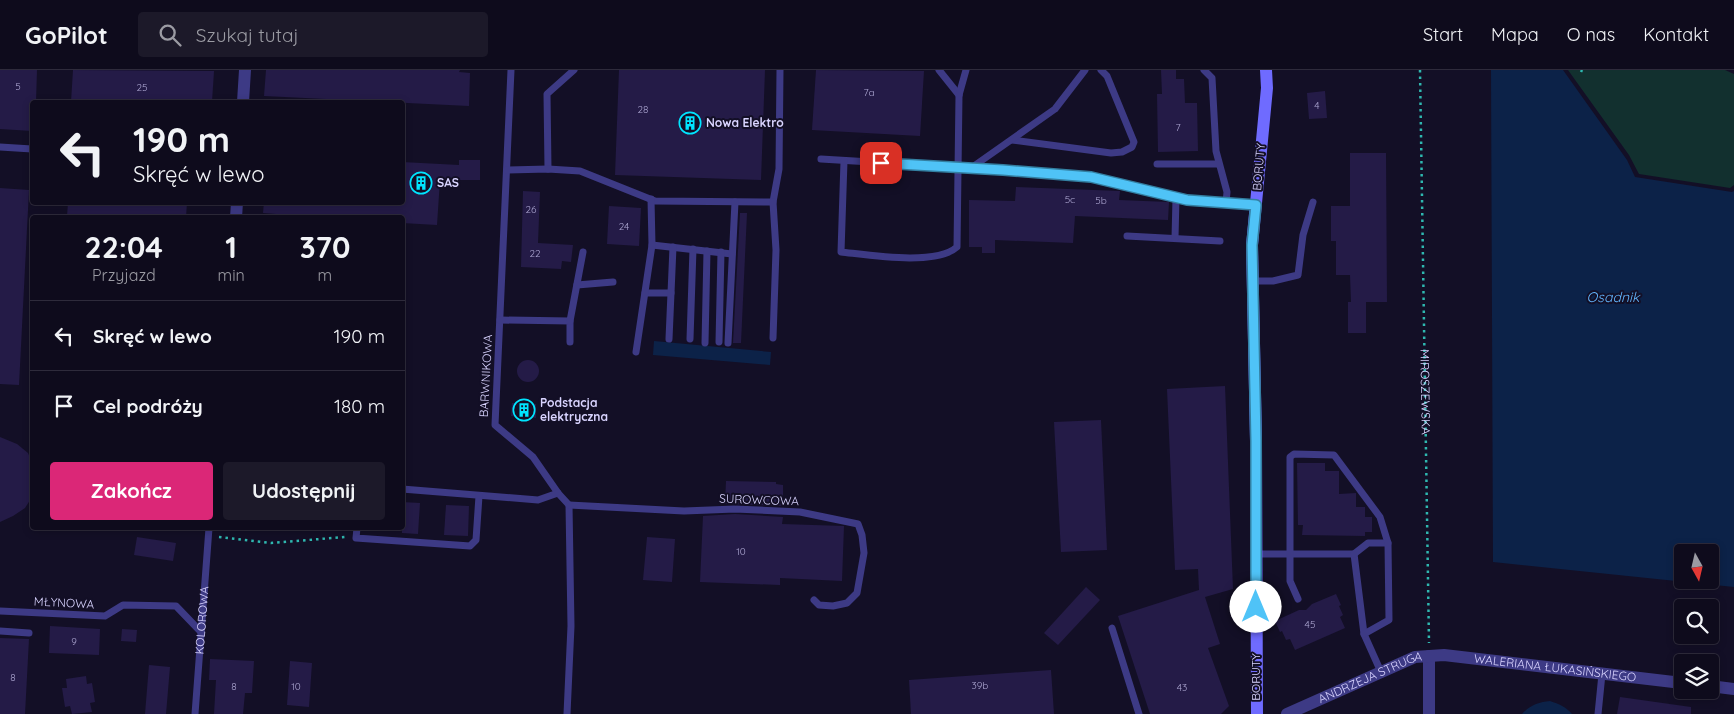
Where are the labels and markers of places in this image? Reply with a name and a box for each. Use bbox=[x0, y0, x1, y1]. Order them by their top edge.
building icon: Nowa Elektro bbox=[678, 111, 702, 135]
place label: Nowa Elektro bbox=[706, 115, 784, 130]
pin bbox=[860, 142, 902, 184]
building icon: SAS bbox=[409, 171, 433, 195]
place label: SAS bbox=[437, 175, 459, 190]
place label: Podstacja elektryczna bbox=[540, 395, 608, 424]
building icon: Podstacja elektryczna bbox=[512, 398, 536, 422]

